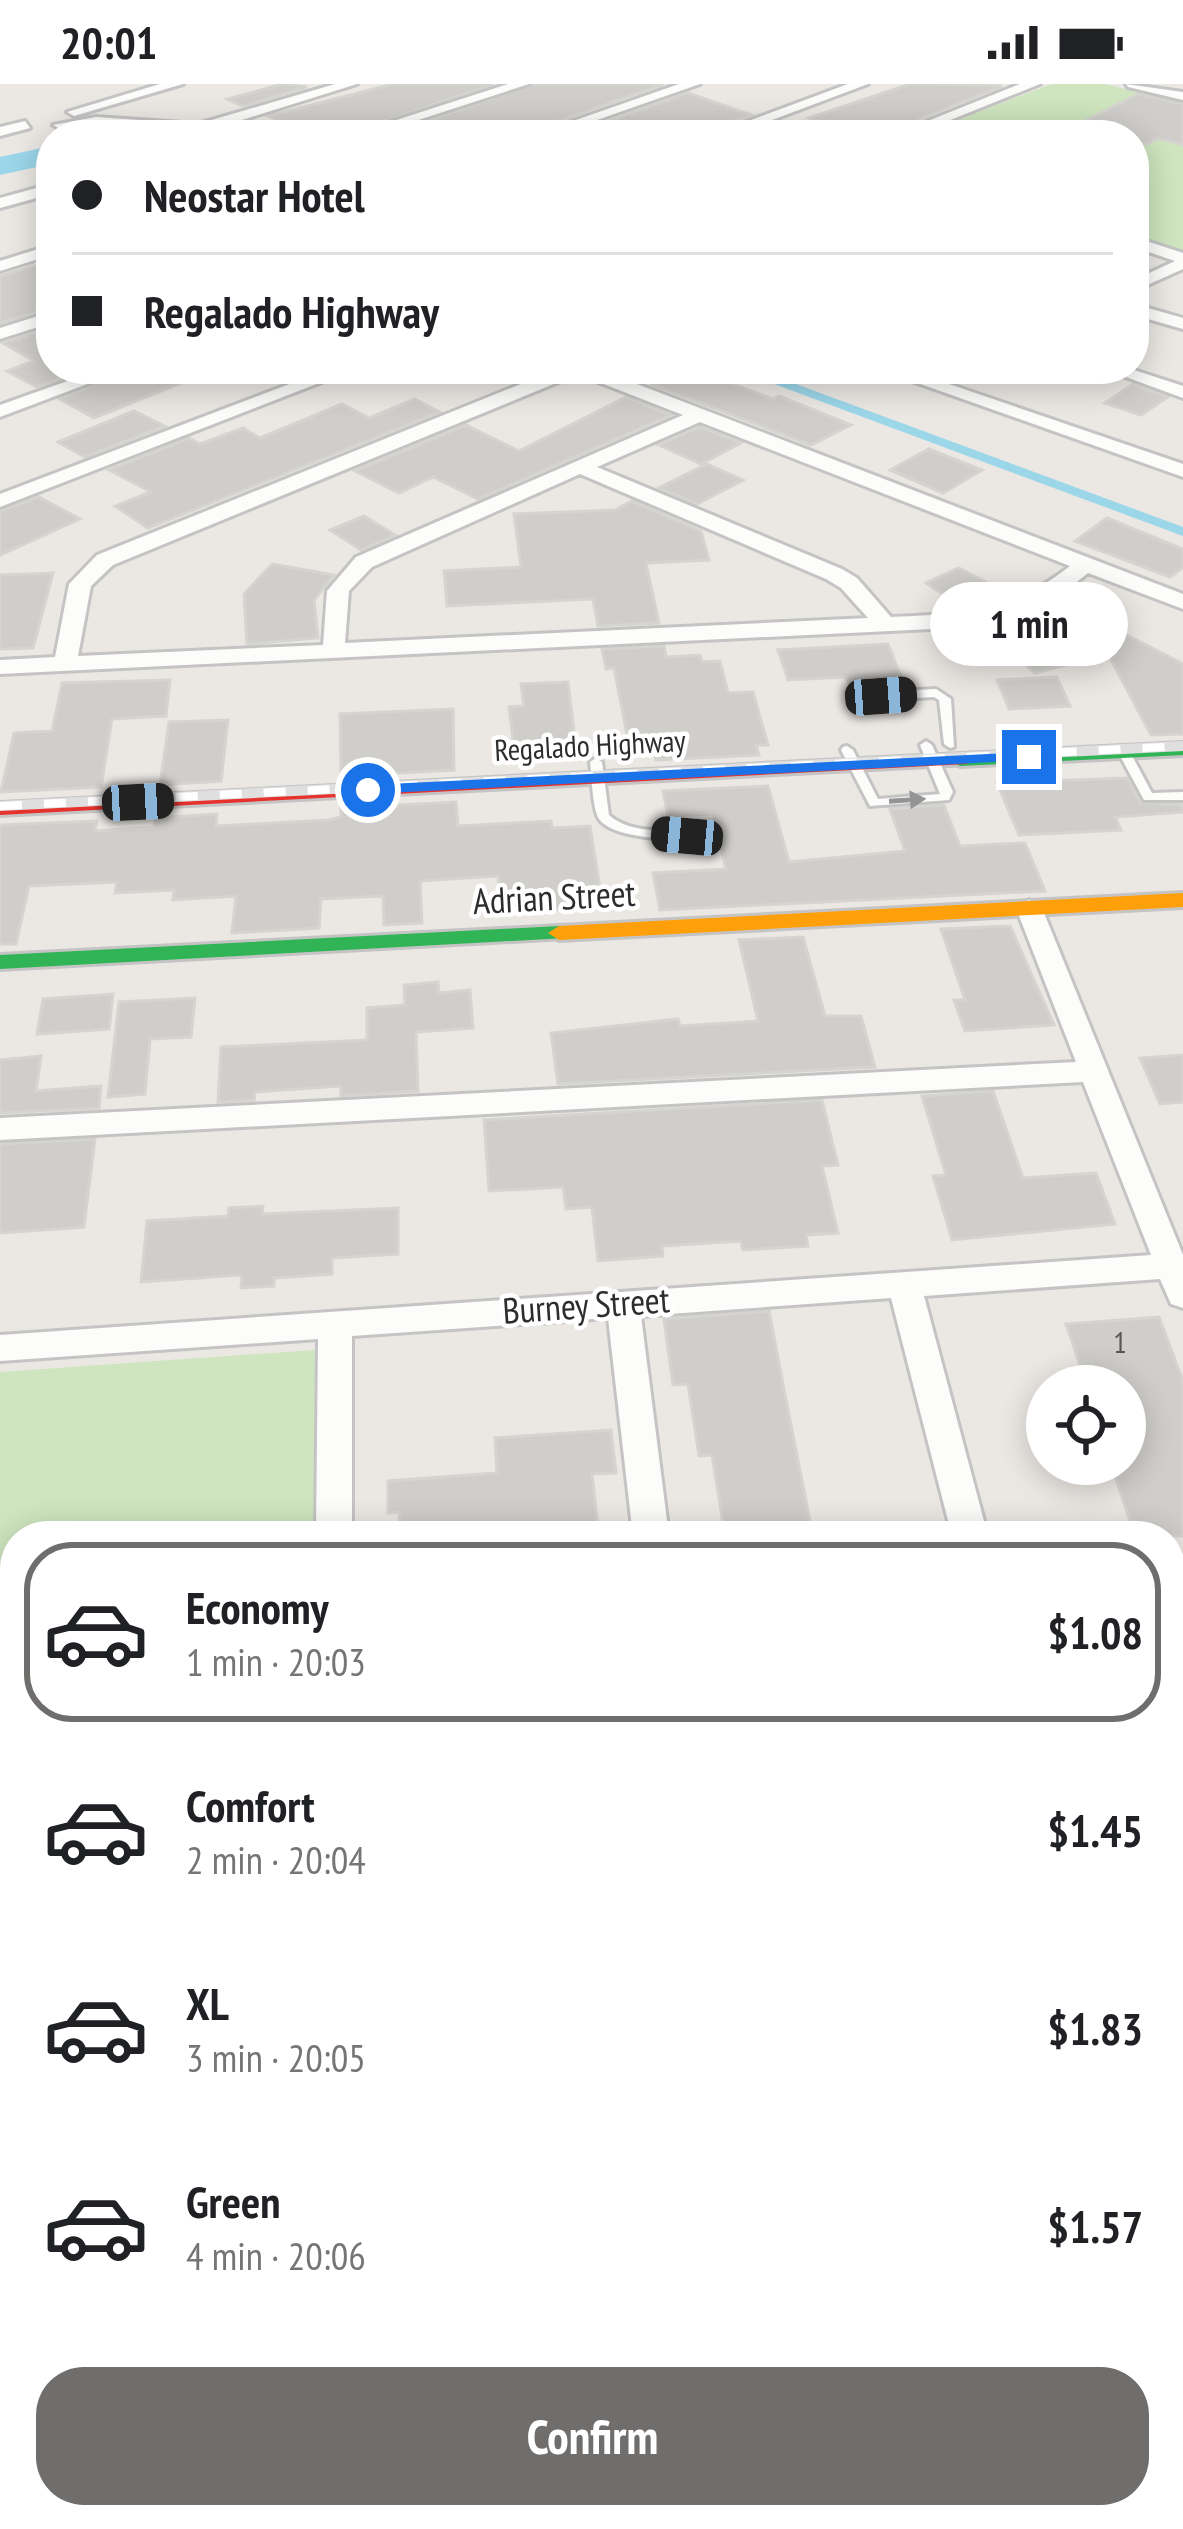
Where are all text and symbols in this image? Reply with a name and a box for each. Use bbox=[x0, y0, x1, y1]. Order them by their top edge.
text: 20:01 bbox=[60, 13, 157, 71]
text: Neostar Hotel bbox=[144, 166, 365, 224]
text: Regalado Highway bbox=[144, 282, 439, 340]
callout: 1 min bbox=[930, 583, 1128, 667]
text: 1 min bbox=[990, 598, 1068, 649]
car bbox=[844, 676, 918, 716]
street label: Regalado Highway bbox=[493, 720, 687, 769]
route end bbox=[1002, 730, 1056, 784]
route start bbox=[341, 763, 395, 817]
car bbox=[101, 782, 175, 822]
one-way arrow bbox=[889, 790, 926, 809]
car bbox=[650, 815, 724, 857]
street label: Adrian Street bbox=[472, 869, 637, 924]
street label: Burney Street bbox=[501, 1275, 671, 1334]
house number: 1 bbox=[1113, 1322, 1127, 1361]
map controls bbox=[1026, 1365, 1146, 1485]
button: locate bbox=[1026, 1365, 1146, 1485]
icon: car bbox=[42, 1578, 150, 1686]
text: Economy bbox=[186, 1578, 329, 1636]
text: $1.08 bbox=[1047, 1603, 1143, 1661]
text: 1 min · 20:03 bbox=[186, 1636, 366, 1687]
icon: car bbox=[42, 1776, 150, 1884]
text: Comfort bbox=[186, 1776, 315, 1834]
text: $1.45 bbox=[1047, 1801, 1143, 1859]
text: 2 min · 20:04 bbox=[186, 1834, 366, 1885]
icon: car bbox=[42, 1974, 150, 2082]
text: XL bbox=[186, 1974, 229, 2032]
text: $1.83 bbox=[1047, 1999, 1143, 2057]
text: 3 min · 20:05 bbox=[186, 2032, 366, 2083]
icon: car bbox=[42, 2172, 150, 2280]
text: Green bbox=[186, 2172, 281, 2230]
text: $1.57 bbox=[1047, 2197, 1143, 2255]
text: 4 min · 20:06 bbox=[186, 2230, 366, 2281]
button: Confirm bbox=[36, 2367, 1149, 2505]

